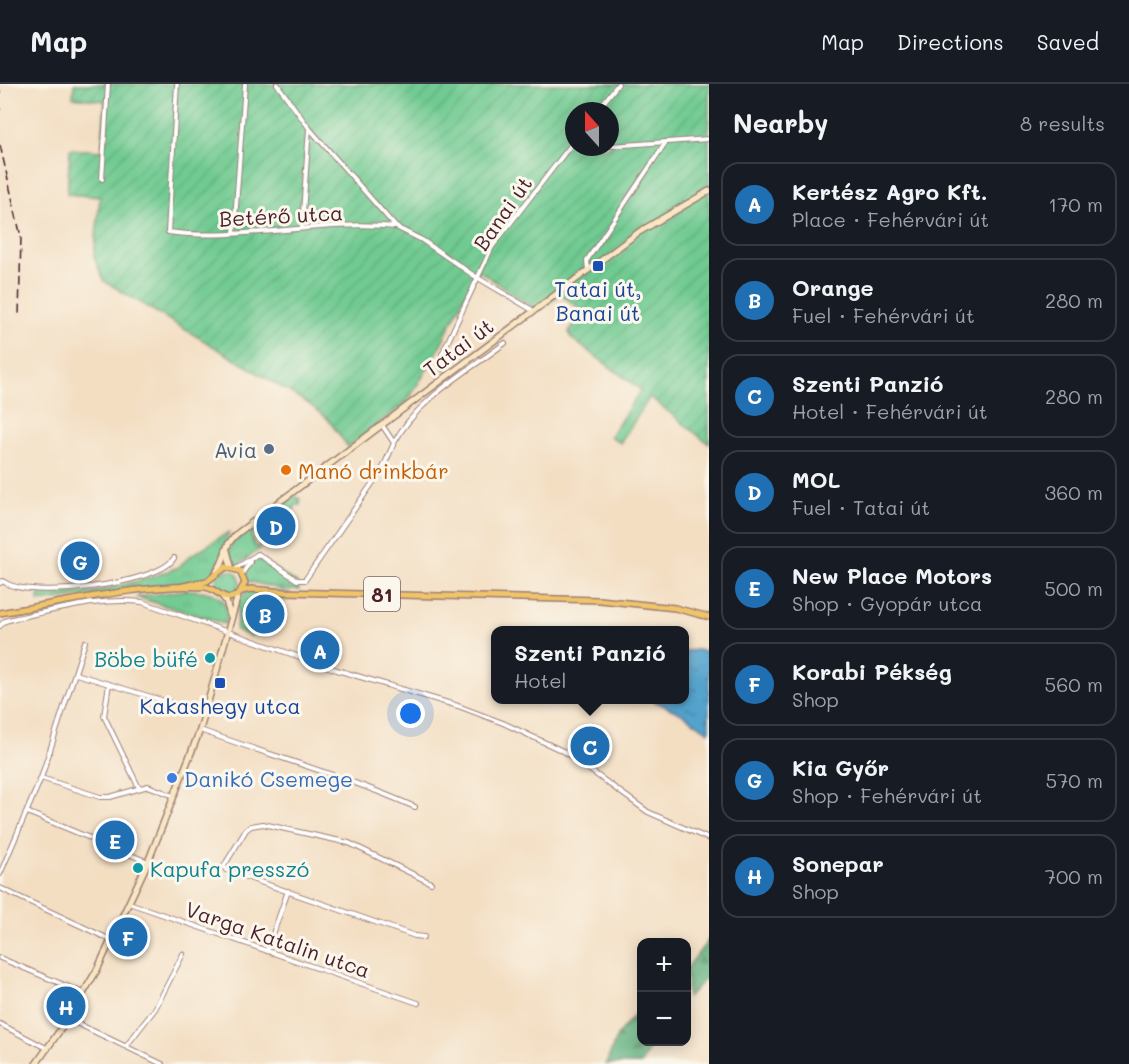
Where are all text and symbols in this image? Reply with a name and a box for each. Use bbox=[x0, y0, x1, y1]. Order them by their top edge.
text: Map bbox=[30, 23, 87, 59]
text: Map bbox=[821, 28, 864, 55]
text: Directions bbox=[897, 28, 1004, 55]
text: Saved bbox=[1037, 28, 1099, 55]
north arrow bbox=[565, 102, 619, 156]
text: Nearby bbox=[733, 106, 828, 140]
text: 8 results bbox=[1020, 110, 1105, 136]
street label: Banai út bbox=[467, 171, 537, 255]
text: Kertész Agro Kft. bbox=[792, 177, 987, 206]
text: A bbox=[748, 191, 761, 217]
text: 170 m bbox=[1048, 191, 1103, 217]
street label: Betérő utca bbox=[218, 198, 344, 232]
text: Place · Fehérvári út bbox=[792, 206, 989, 232]
marker: Tatai út, Banai út bbox=[591, 259, 605, 273]
text: Orange bbox=[792, 273, 874, 302]
place label: Tatai út, Banai út bbox=[554, 275, 642, 326]
text: B bbox=[748, 287, 761, 313]
text: 280 m bbox=[1045, 287, 1103, 313]
text: Fuel · Fehérvári út bbox=[792, 302, 975, 328]
street label: Tatai út bbox=[418, 312, 498, 382]
text: Szenti Panzió bbox=[792, 369, 943, 398]
text: C bbox=[747, 383, 762, 409]
text: 280 m bbox=[1045, 383, 1103, 409]
text: Hotel · Fehérvári út bbox=[792, 398, 988, 424]
place label: Avia bbox=[214, 436, 257, 463]
marker: Avia bbox=[262, 442, 276, 456]
place label: Manó drinkbár bbox=[298, 457, 449, 484]
marker: Manó drinkbár bbox=[279, 463, 293, 477]
text: MOL bbox=[792, 465, 840, 494]
text: D bbox=[747, 479, 762, 505]
text: 360 m bbox=[1045, 479, 1103, 505]
text: Fuel · Tatai út bbox=[792, 494, 930, 520]
pin: D bbox=[256, 504, 296, 548]
pin: G bbox=[60, 538, 100, 584]
text: New Place Motors bbox=[792, 561, 992, 590]
text: E bbox=[748, 575, 761, 601]
text: 500 m bbox=[1044, 575, 1103, 601]
road number: 81 bbox=[364, 577, 400, 611]
text: Shop · Gyopár utca bbox=[792, 590, 983, 616]
pin: B bbox=[246, 592, 284, 636]
popup bbox=[491, 626, 689, 704]
pin: A bbox=[300, 628, 340, 672]
text: Szenti Panzió bbox=[514, 638, 666, 667]
place label: Böbe büfé bbox=[94, 645, 198, 672]
marker: Böbe büfé bbox=[203, 651, 217, 665]
text: Korabi Pékség bbox=[792, 657, 952, 686]
text: Hotel bbox=[514, 667, 567, 693]
text: F bbox=[748, 671, 761, 697]
text: 560 m bbox=[1045, 671, 1103, 697]
marker: Kakashegy utca bbox=[213, 676, 227, 690]
text: Shop bbox=[792, 686, 839, 712]
place label: Kakashegy utca bbox=[139, 692, 301, 719]
your location bbox=[396, 699, 425, 728]
pin: C bbox=[570, 724, 610, 768]
text: Kia Győr bbox=[792, 753, 889, 782]
place label: Danikó Csemege bbox=[184, 765, 353, 792]
text: G bbox=[747, 767, 762, 793]
text: 570 m bbox=[1046, 767, 1103, 793]
marker: Danikó Csemege bbox=[165, 771, 179, 785]
text: Shop · Fehérvári út bbox=[792, 782, 982, 808]
pin: E bbox=[96, 818, 134, 862]
text: Sonepar bbox=[792, 849, 884, 878]
place label: Kapufa presszó bbox=[150, 855, 309, 882]
marker: Kapufa presszó bbox=[131, 861, 145, 875]
text: H bbox=[746, 863, 763, 889]
text: 700 m bbox=[1045, 863, 1103, 889]
text: Shop bbox=[792, 878, 839, 904]
street label: Varga Katalin utca bbox=[182, 895, 374, 983]
pin: F bbox=[108, 914, 148, 960]
map controls bbox=[637, 938, 691, 1046]
button: + bbox=[637, 938, 691, 992]
pin: H bbox=[46, 984, 86, 1028]
button: − bbox=[637, 992, 691, 1046]

